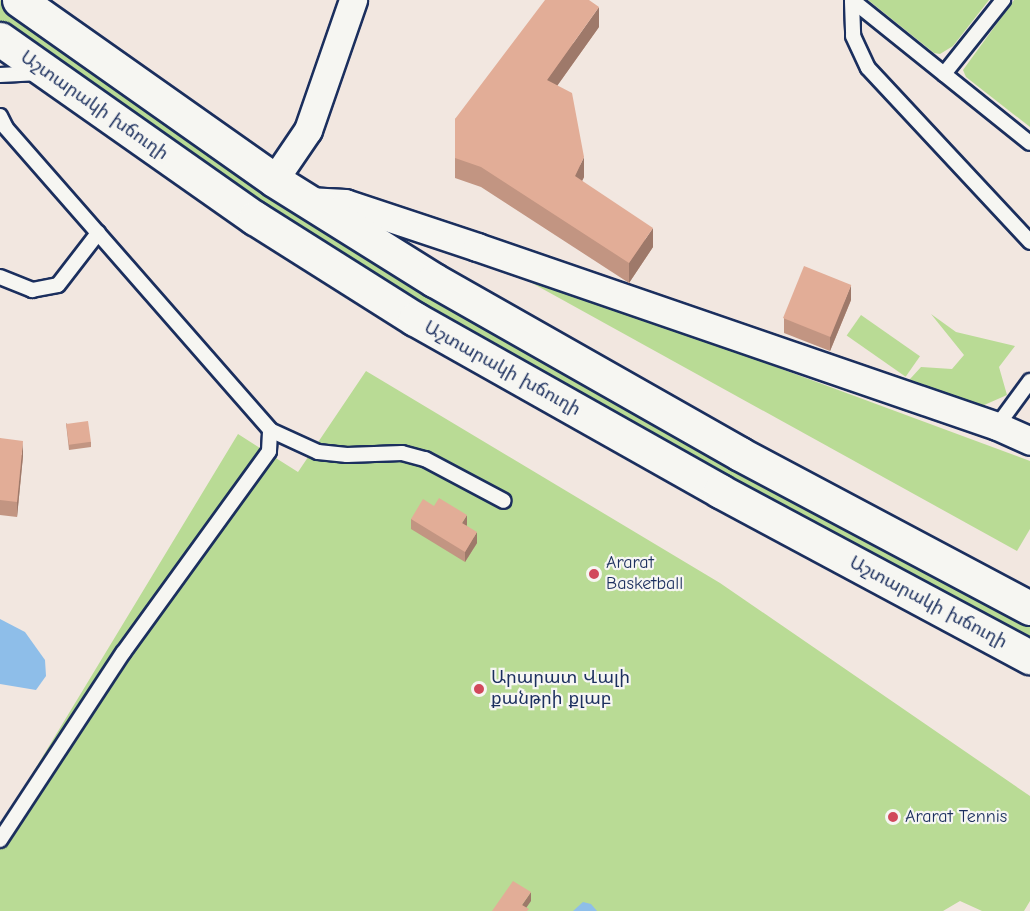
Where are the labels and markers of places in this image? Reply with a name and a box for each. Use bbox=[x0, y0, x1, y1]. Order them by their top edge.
place label: Ararat Basketball bbox=[606, 553, 683, 596]
marker: Ararat Basketball bbox=[587, 567, 601, 581]
place label: Արարատ Վալի քանթրի քլաբ bbox=[491, 668, 630, 710]
marker: Արարատ Վալի քանթրի քլաբ bbox=[472, 682, 486, 696]
place label: Ararat Tennis bbox=[905, 806, 1007, 828]
marker: Ararat Tennis bbox=[886, 810, 900, 824]

